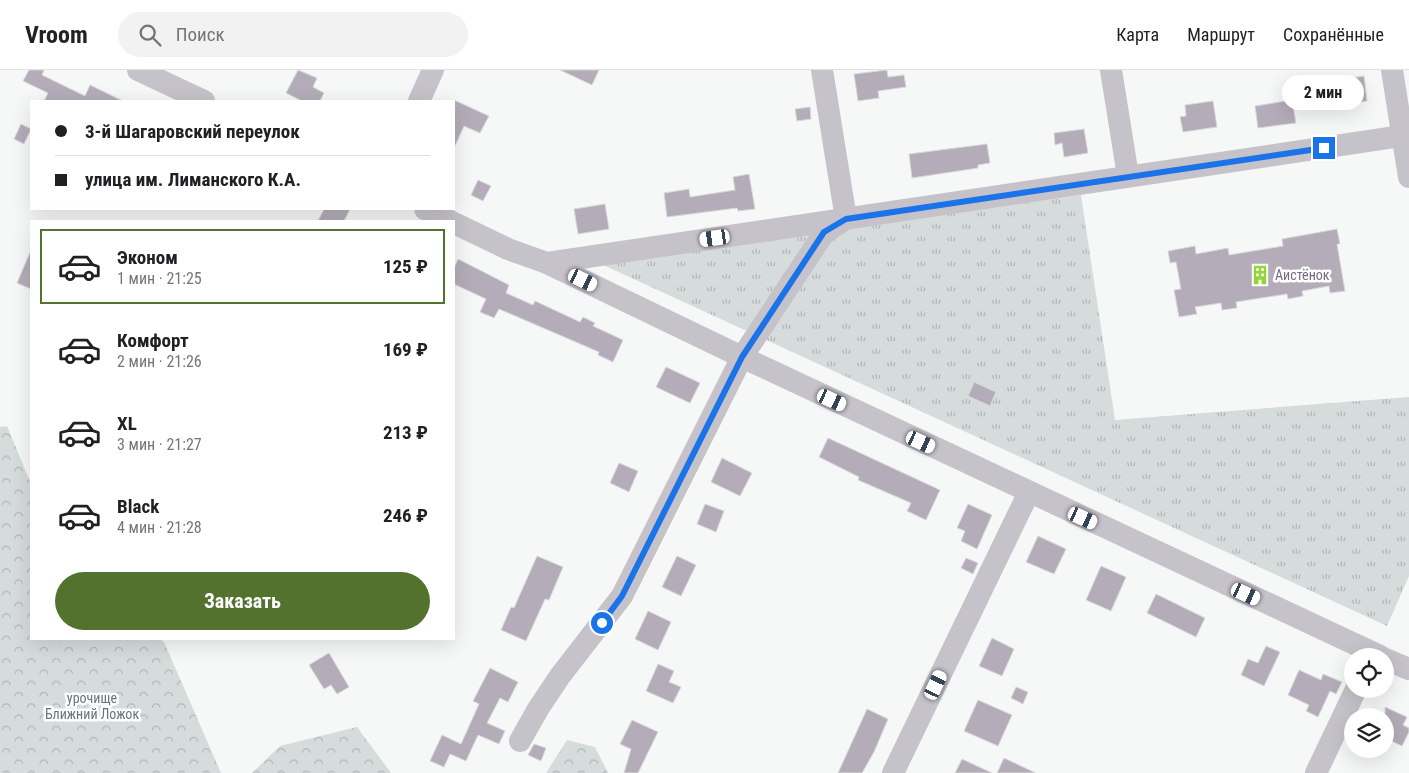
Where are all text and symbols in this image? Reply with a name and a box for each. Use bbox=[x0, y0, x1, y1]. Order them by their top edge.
search box bbox=[118, 12, 468, 57]
text: Vroom bbox=[25, 21, 88, 49]
icon: search bbox=[136, 21, 164, 49]
text: Поиск bbox=[176, 23, 225, 46]
text: Карта bbox=[1116, 24, 1159, 45]
text: Маршрут bbox=[1187, 24, 1255, 45]
text: Сохранённые bbox=[1283, 24, 1384, 45]
callout: 2 мин bbox=[1283, 75, 1365, 110]
text: 2 мин bbox=[1304, 83, 1342, 102]
text: 3-й Шагаровский переулок bbox=[85, 120, 300, 143]
route end bbox=[1313, 137, 1335, 159]
text: улица им. Лиманского К.А. bbox=[85, 168, 301, 191]
car bbox=[699, 228, 730, 248]
icon: car bbox=[57, 244, 102, 289]
text: Эконом bbox=[117, 246, 178, 269]
text: 125 ₽ bbox=[383, 255, 428, 278]
building icon: Аистёнок bbox=[1249, 264, 1271, 286]
car bbox=[566, 267, 599, 293]
place label: Аистёнок bbox=[1275, 267, 1330, 283]
text: 1 мин · 21:25 bbox=[117, 269, 202, 288]
icon: car bbox=[57, 327, 102, 372]
text: Комфорт bbox=[117, 329, 189, 352]
text: 169 ₽ bbox=[383, 338, 428, 361]
text: 2 мин · 21:26 bbox=[117, 352, 202, 371]
car bbox=[815, 387, 848, 413]
icon: car bbox=[57, 410, 102, 455]
text: XL bbox=[117, 412, 137, 435]
text: 213 ₽ bbox=[383, 421, 428, 444]
car bbox=[904, 429, 937, 455]
text: 3 мин · 21:27 bbox=[117, 435, 202, 454]
icon: car bbox=[57, 493, 102, 538]
text: Black bbox=[117, 495, 159, 518]
text: 246 ₽ bbox=[383, 504, 428, 527]
car bbox=[1066, 505, 1099, 531]
text: 4 мин · 21:28 bbox=[117, 518, 202, 537]
button: Заказать bbox=[55, 572, 430, 630]
car bbox=[1229, 581, 1262, 607]
route start bbox=[591, 612, 613, 634]
map controls bbox=[1344, 648, 1394, 758]
button: locate bbox=[1344, 648, 1394, 698]
car bbox=[922, 668, 949, 702]
park label: урочище Ближний Ложок bbox=[45, 690, 139, 722]
button: layers bbox=[1344, 708, 1394, 758]

